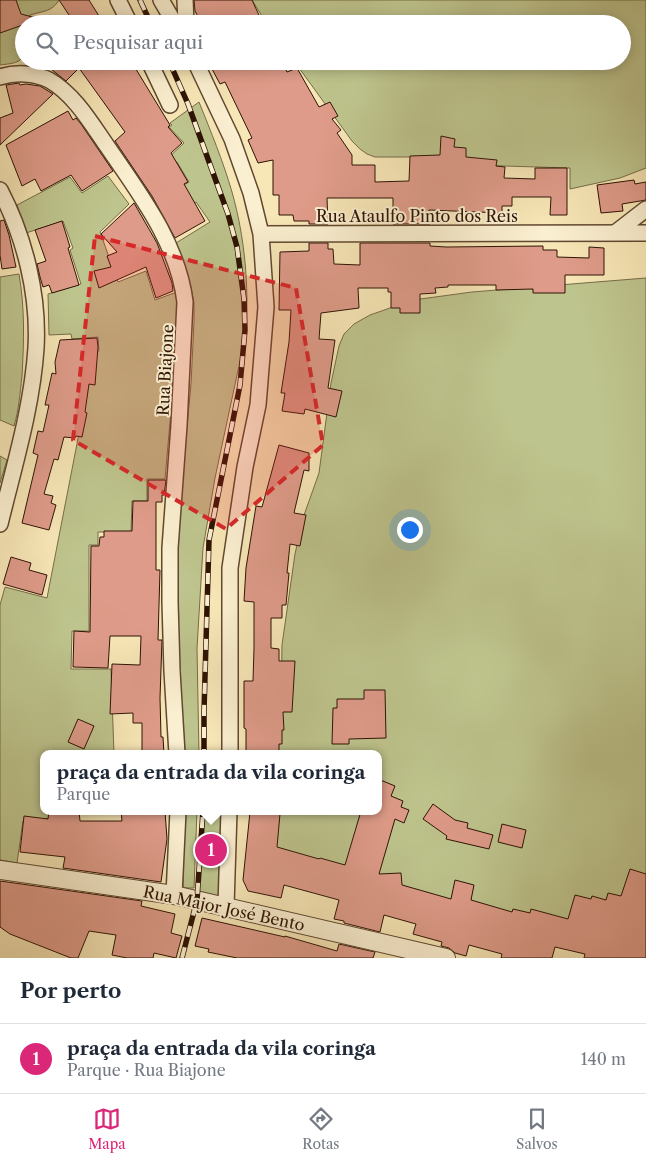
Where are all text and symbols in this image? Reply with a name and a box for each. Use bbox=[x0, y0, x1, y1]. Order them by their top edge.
search box bbox=[15, 15, 631, 70]
icon: search bbox=[33, 29, 61, 57]
text: Pesquisar aqui bbox=[73, 31, 203, 54]
street label: Rua Ataulfo Pinto dos Reis bbox=[316, 206, 518, 226]
street label: Rua Biajone bbox=[153, 324, 177, 416]
your location bbox=[397, 517, 423, 543]
popup bbox=[40, 750, 382, 815]
text: praça da entrada da vila coringa bbox=[56, 761, 366, 784]
text: Parque bbox=[56, 784, 110, 804]
pin: 1 bbox=[195, 831, 227, 869]
street label: Rua Major José Bento bbox=[141, 881, 307, 935]
text: Por perto bbox=[20, 978, 121, 1003]
text: praça da entrada da vila coringa bbox=[67, 1037, 376, 1060]
text: 1 bbox=[32, 1049, 40, 1069]
text: 140 m bbox=[581, 1049, 626, 1069]
text: Parque · Rua Biajone bbox=[67, 1060, 226, 1080]
tab: Mapa bbox=[88, 1105, 126, 1153]
tab: Rotas bbox=[302, 1105, 339, 1153]
tab: Salvos bbox=[516, 1105, 558, 1153]

